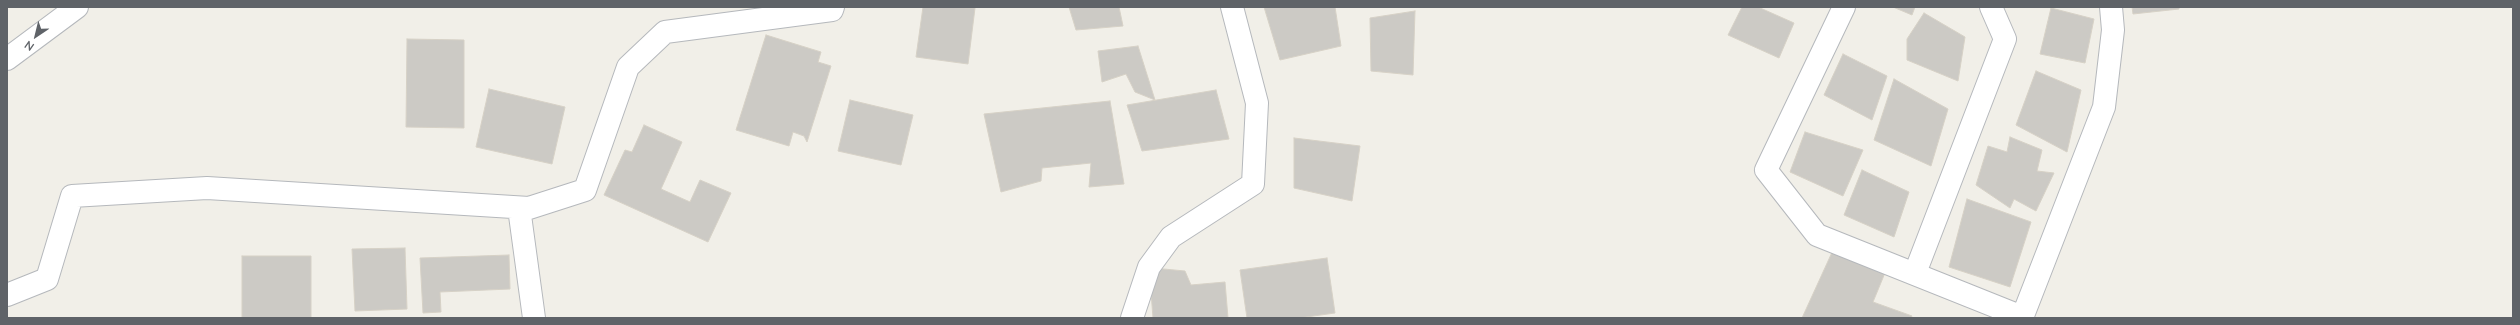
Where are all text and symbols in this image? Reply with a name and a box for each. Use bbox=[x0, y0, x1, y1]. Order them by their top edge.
north arrow bbox=[16, 16, 56, 56]
text: N bbox=[22, 38, 36, 54]

